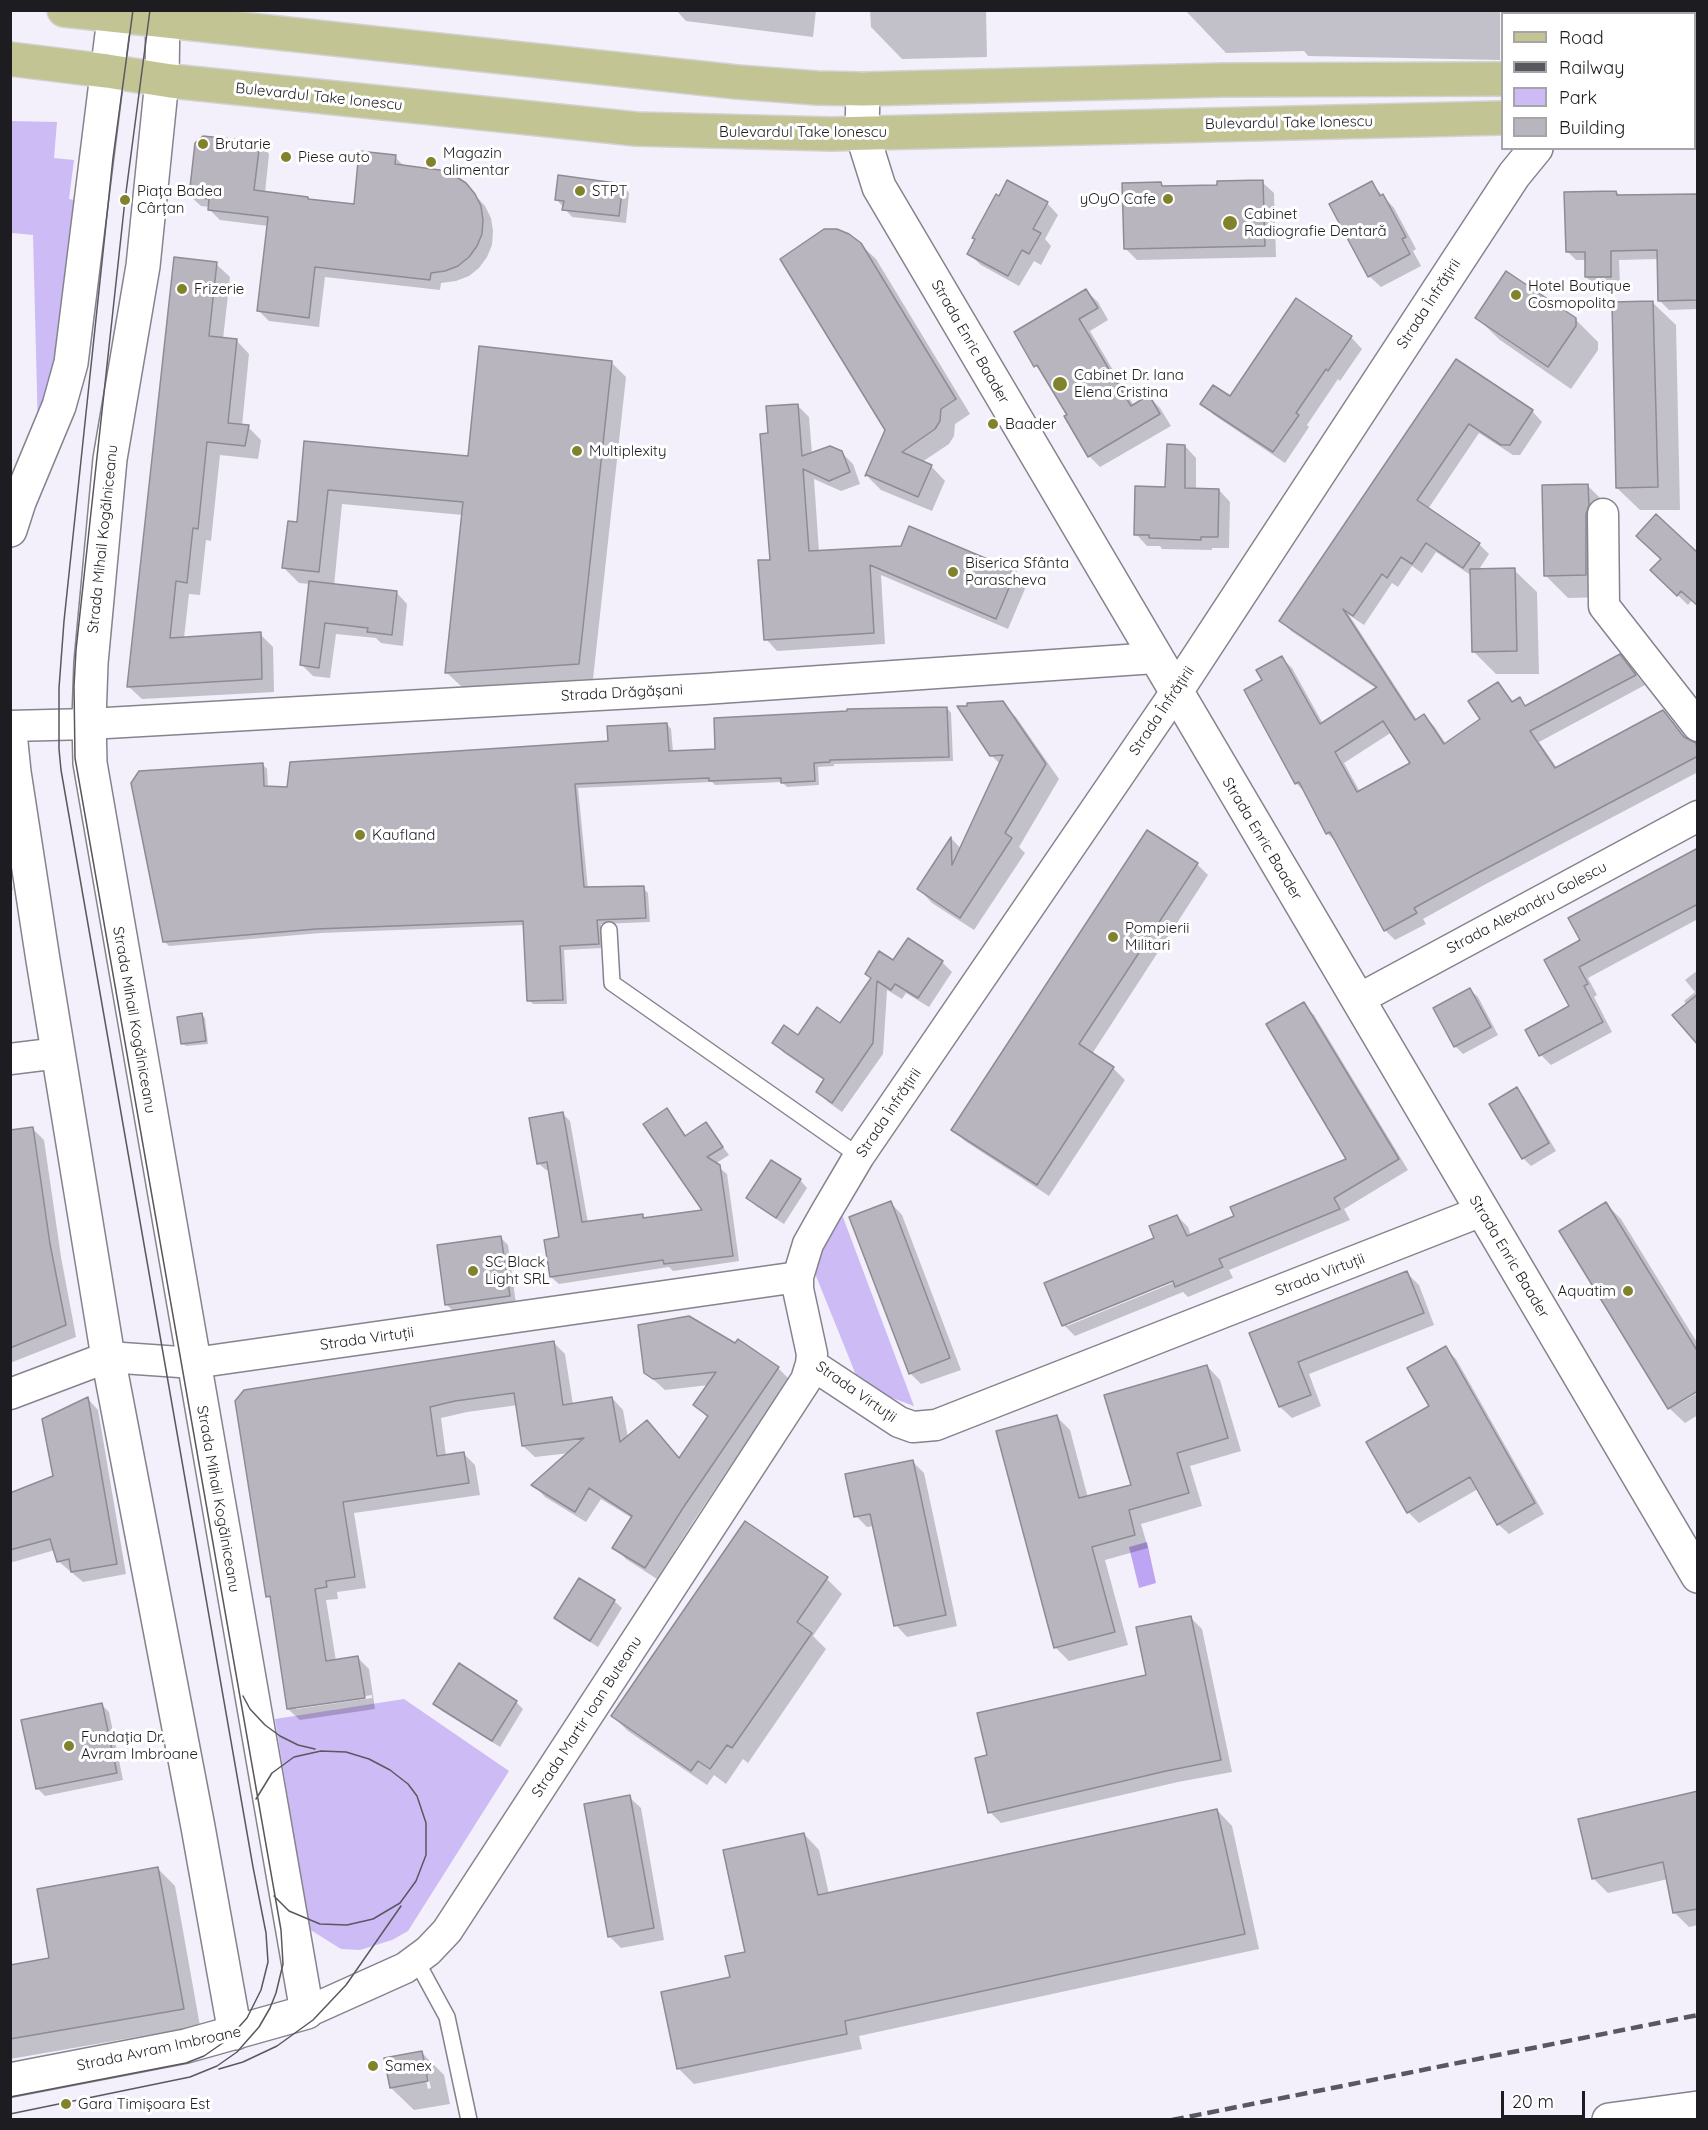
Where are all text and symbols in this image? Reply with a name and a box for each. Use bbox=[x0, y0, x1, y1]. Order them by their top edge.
legend bbox=[1501, 12, 1696, 150]
text: Road bbox=[1559, 26, 1604, 49]
text: Railway bbox=[1559, 56, 1625, 79]
street label: Bulevardul Take Ionescu bbox=[234, 79, 404, 115]
text: Park bbox=[1559, 86, 1597, 109]
street label: Bulevardul Take Ionescu bbox=[1205, 113, 1373, 133]
text: Building bbox=[1559, 116, 1625, 139]
street label: Bulevardul Take Ionescu bbox=[719, 123, 887, 141]
place label: Brutarie bbox=[215, 135, 271, 153]
marker: Brutarie bbox=[196, 137, 210, 151]
place label: Magazin alimentar bbox=[443, 144, 510, 179]
place label: Piese auto bbox=[298, 148, 370, 166]
marker: Piese auto bbox=[279, 150, 293, 164]
marker: Magazin alimentar bbox=[424, 155, 438, 169]
place label: Piața Badea Cârțan bbox=[137, 182, 222, 217]
place label: STPT bbox=[592, 182, 627, 200]
marker: STPT bbox=[573, 184, 587, 198]
place label: yOyO Cafe bbox=[1080, 190, 1156, 208]
marker: yOyO Cafe bbox=[1161, 192, 1175, 206]
marker: Piața Badea Cârțan bbox=[118, 193, 132, 207]
place label: Cabinet Radiografie Dentară bbox=[1244, 205, 1387, 240]
marker: Cabinet Radiografie Dentară bbox=[1221, 214, 1239, 232]
street label: Strada Înfrățirii bbox=[1393, 256, 1465, 352]
street label: Strada Enric Baader bbox=[927, 277, 1013, 407]
place label: Hotel Boutique Cosmopolita bbox=[1528, 277, 1631, 312]
place label: Frizerie bbox=[194, 280, 244, 298]
marker: Frizerie bbox=[175, 282, 189, 296]
marker: Hotel Boutique Cosmopolita bbox=[1509, 288, 1523, 302]
place label: Cabinet Dr. Iana Elena Cristina bbox=[1074, 366, 1184, 401]
marker: Cabinet Dr. Iana Elena Cristina bbox=[1051, 375, 1069, 393]
place label: Baader bbox=[1005, 415, 1056, 433]
marker: Baader bbox=[986, 417, 1000, 431]
place label: Multiplexity bbox=[589, 442, 666, 460]
street label: Strada Mihail Kogălniceanu bbox=[84, 444, 122, 634]
marker: Multiplexity bbox=[570, 444, 584, 458]
place label: Biserica Sfânta Parascheva bbox=[965, 554, 1069, 589]
marker: Biserica Sfânta Parascheva bbox=[946, 565, 960, 579]
street label: Strada Înfrățirii bbox=[1126, 663, 1198, 759]
street label: Strada Drăgășani bbox=[560, 681, 684, 705]
street label: Strada Enric Baader bbox=[1218, 774, 1306, 904]
place label: Kaufland bbox=[372, 826, 435, 844]
marker: Kaufland bbox=[353, 828, 367, 842]
street label: Strada Alexandru Golescu bbox=[1444, 858, 1610, 958]
place label: Pompierii Militari bbox=[1125, 919, 1189, 954]
street label: Strada Mihail Kogălniceanu bbox=[109, 925, 159, 1115]
marker: Pompierii Militari bbox=[1106, 930, 1120, 944]
street label: Strada Înfrățirii bbox=[853, 1065, 925, 1161]
street label: Strada Enric Baader bbox=[1465, 1192, 1553, 1322]
street label: Strada Virtuții bbox=[1273, 1250, 1367, 1300]
place label: SC Black Light SRL bbox=[485, 1253, 550, 1288]
marker: SC Black Light SRL bbox=[466, 1264, 480, 1278]
place label: Aquatim bbox=[1558, 1282, 1616, 1300]
marker: Aquatim bbox=[1621, 1284, 1635, 1298]
street label: Strada Virtuții bbox=[319, 1324, 415, 1354]
street label: Strada Virtuții bbox=[812, 1358, 900, 1426]
street label: Strada Mihail Kogălniceanu bbox=[193, 1404, 243, 1594]
street label: Strada Martir Ioan Buteanu bbox=[528, 1633, 646, 1801]
place label: Fundația Dr. Avram Imbroane bbox=[81, 1728, 198, 1763]
marker: Fundația Dr. Avram Imbroane bbox=[62, 1739, 76, 1753]
street label: Strada Avram Imbroane bbox=[75, 2023, 243, 2075]
place label: Samex bbox=[385, 2057, 432, 2075]
marker: Samex bbox=[366, 2059, 380, 2073]
scale bar bbox=[1504, 2079, 1588, 2117]
text: 20 m bbox=[1512, 2090, 1554, 2113]
place label: Gara Timișoara Est bbox=[78, 2095, 210, 2113]
marker: Gara Timișoara Est bbox=[59, 2097, 73, 2111]

